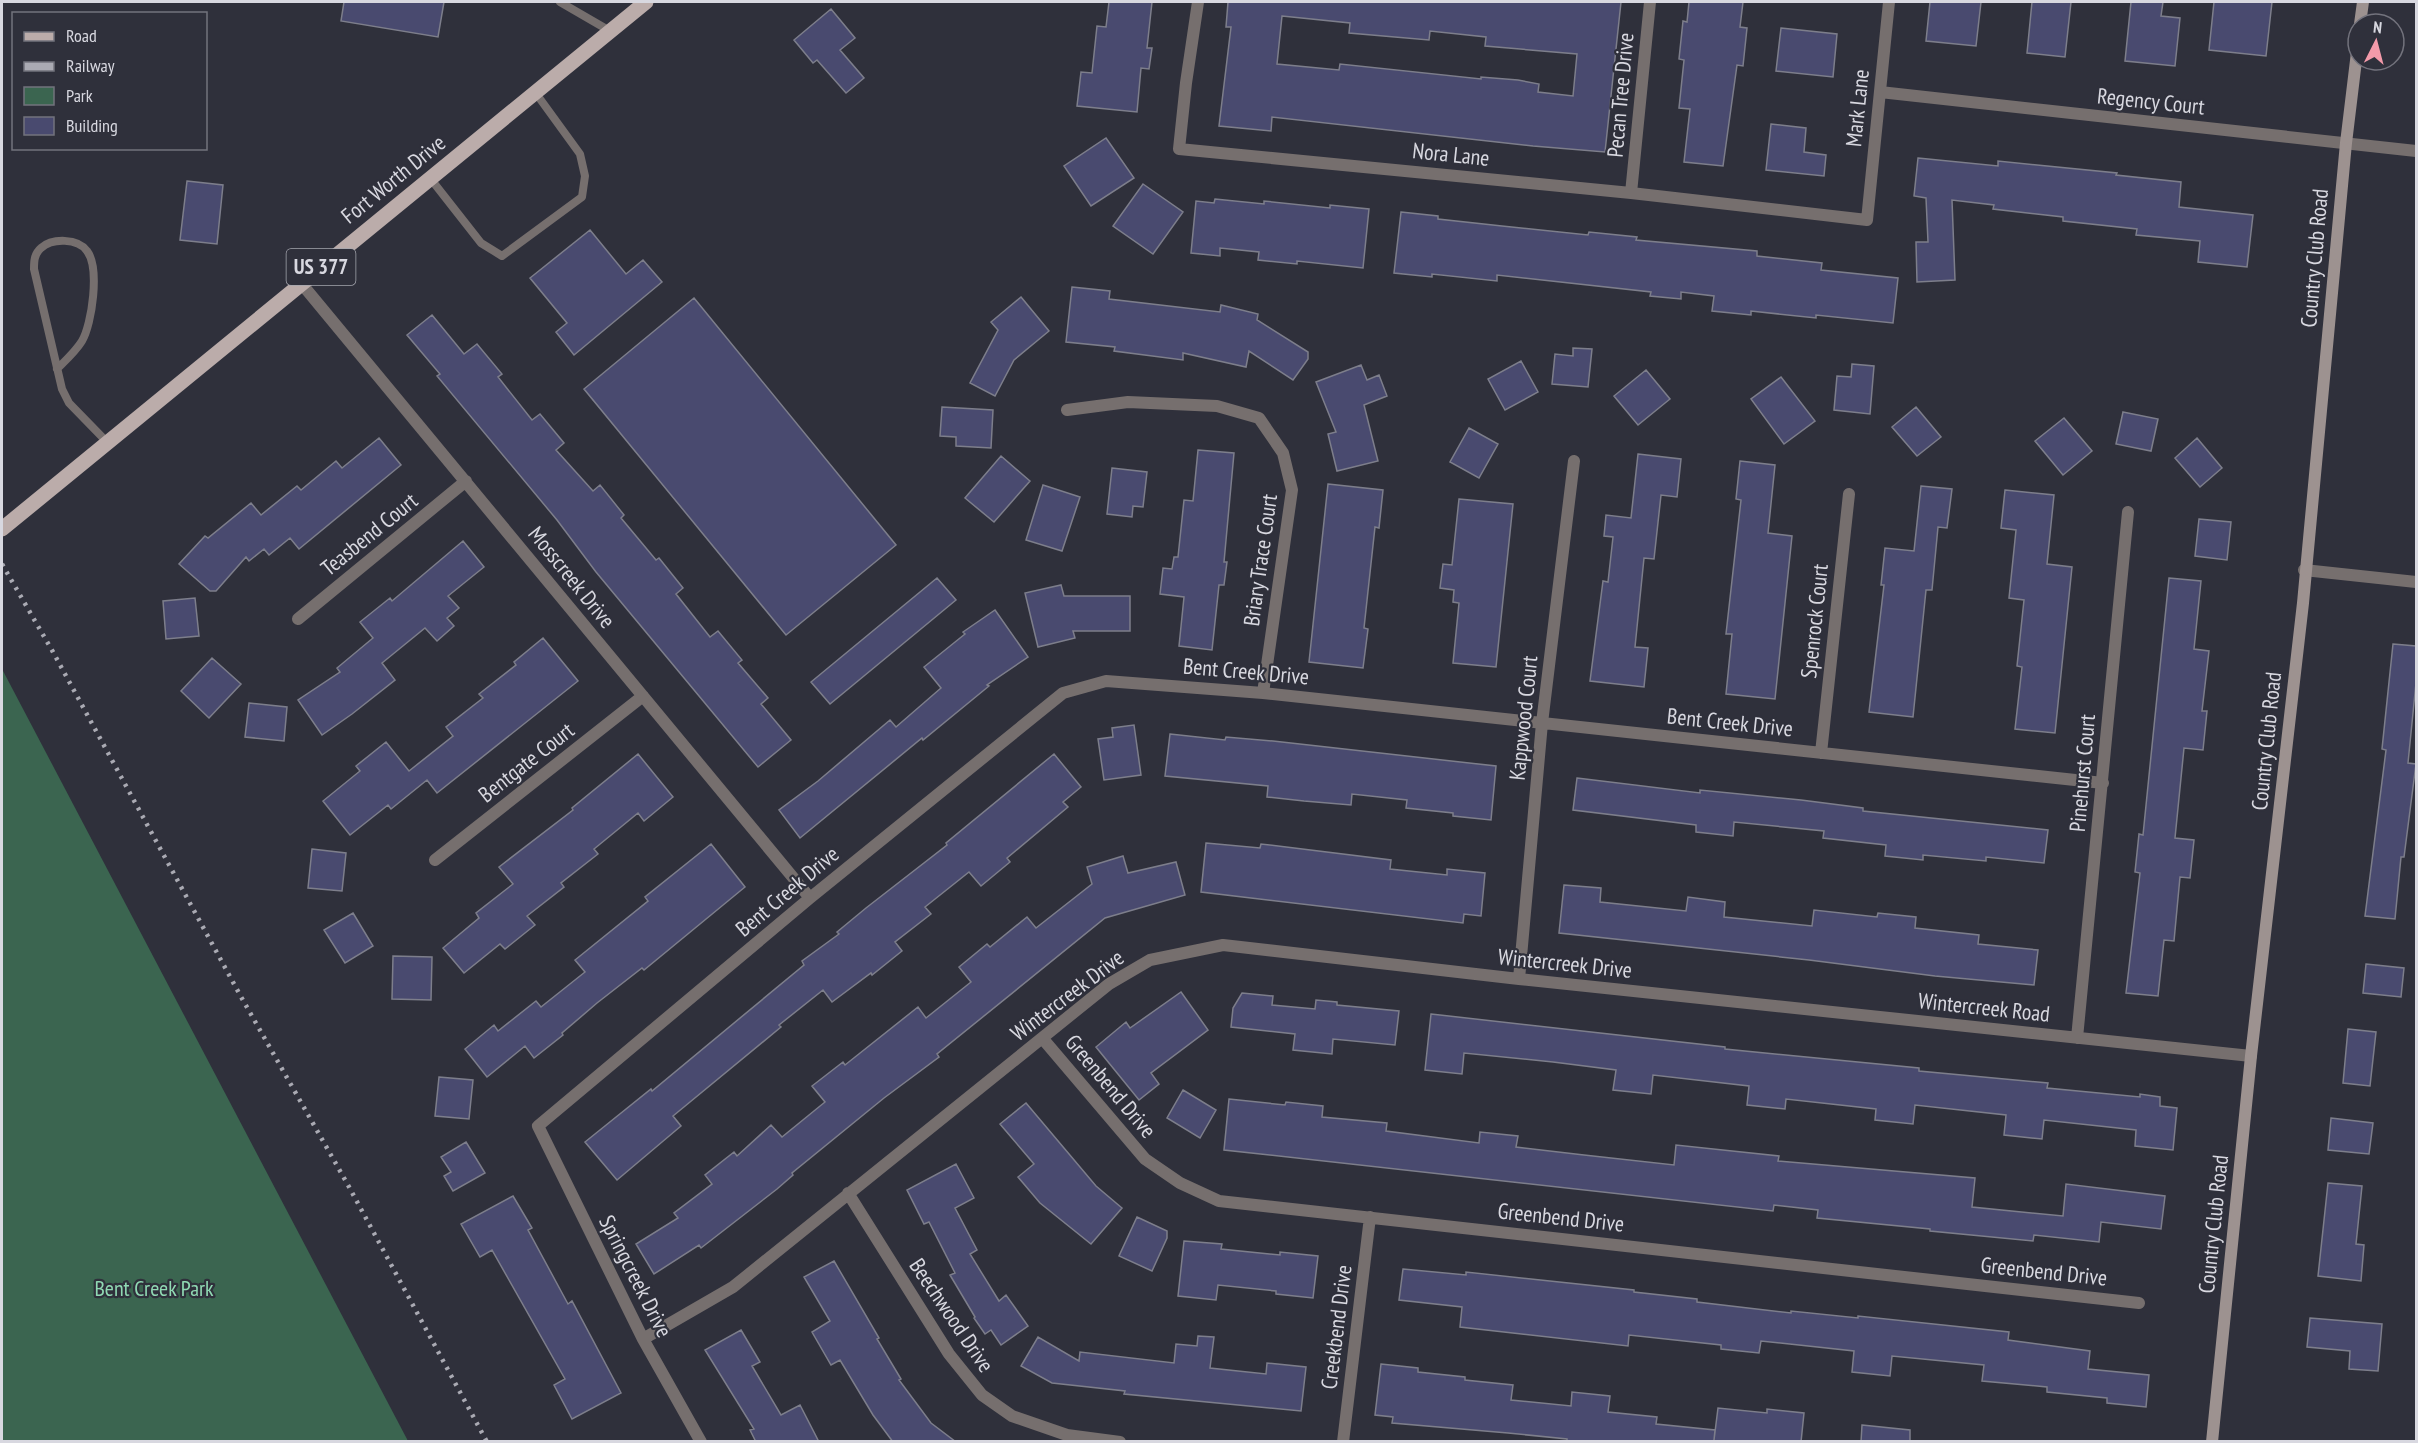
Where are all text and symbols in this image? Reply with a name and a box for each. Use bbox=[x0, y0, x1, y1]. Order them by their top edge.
legend bbox=[12, 12, 207, 150]
north arrow bbox=[2346, 12, 2406, 72]
text: N bbox=[2372, 17, 2383, 37]
text: Road bbox=[66, 24, 97, 47]
street label: Pecan Tree Drive bbox=[1601, 31, 1639, 159]
text: Railway bbox=[66, 54, 115, 77]
street label: Mark Lane bbox=[1839, 68, 1875, 148]
street label: Regency Court bbox=[2096, 81, 2206, 121]
text: Park bbox=[66, 84, 93, 107]
text: Building bbox=[66, 114, 118, 137]
street label: Fort Worth Drive bbox=[335, 128, 451, 230]
street label: Nora Lane bbox=[1411, 136, 1491, 172]
street label: Country Club Road bbox=[2294, 188, 2334, 328]
road number: US 377 bbox=[286, 249, 356, 285]
street label: Teasbend Court bbox=[315, 486, 423, 582]
street label: Briary Trace Court bbox=[1237, 492, 1283, 628]
street label: Mosscreek Drive bbox=[522, 520, 622, 634]
street label: Spenrock Court bbox=[1794, 562, 1834, 680]
street label: Bent Creek Drive bbox=[1182, 652, 1310, 690]
street label: Kappwood Court bbox=[1503, 654, 1543, 782]
street label: Country Club Road bbox=[2245, 670, 2287, 812]
street label: Bent Creek Drive bbox=[1666, 701, 1794, 743]
street label: Pinehurst Court bbox=[2063, 713, 2101, 833]
street label: Bentgate Court bbox=[472, 716, 580, 808]
street label: Bent Creek Drive bbox=[730, 840, 844, 942]
street label: Wintercreek Drive bbox=[1497, 942, 1633, 984]
street label: Wintercreek Drive bbox=[1005, 943, 1129, 1047]
street label: Wintercreek Road bbox=[1917, 986, 2051, 1028]
street label: Greenbend Drive bbox=[1059, 1028, 1163, 1144]
street label: Country Club Road bbox=[2192, 1153, 2234, 1295]
street label: Greenbend Drive bbox=[1496, 1196, 1626, 1238]
street label: Springcreek Drive bbox=[593, 1210, 679, 1342]
street label: Greenbend Drive bbox=[1979, 1250, 2109, 1292]
street label: Beechwood Drive bbox=[904, 1253, 1000, 1377]
street label: Creekbend Drive bbox=[1314, 1263, 1358, 1391]
park label: Bent Creek Park bbox=[95, 1274, 214, 1302]

